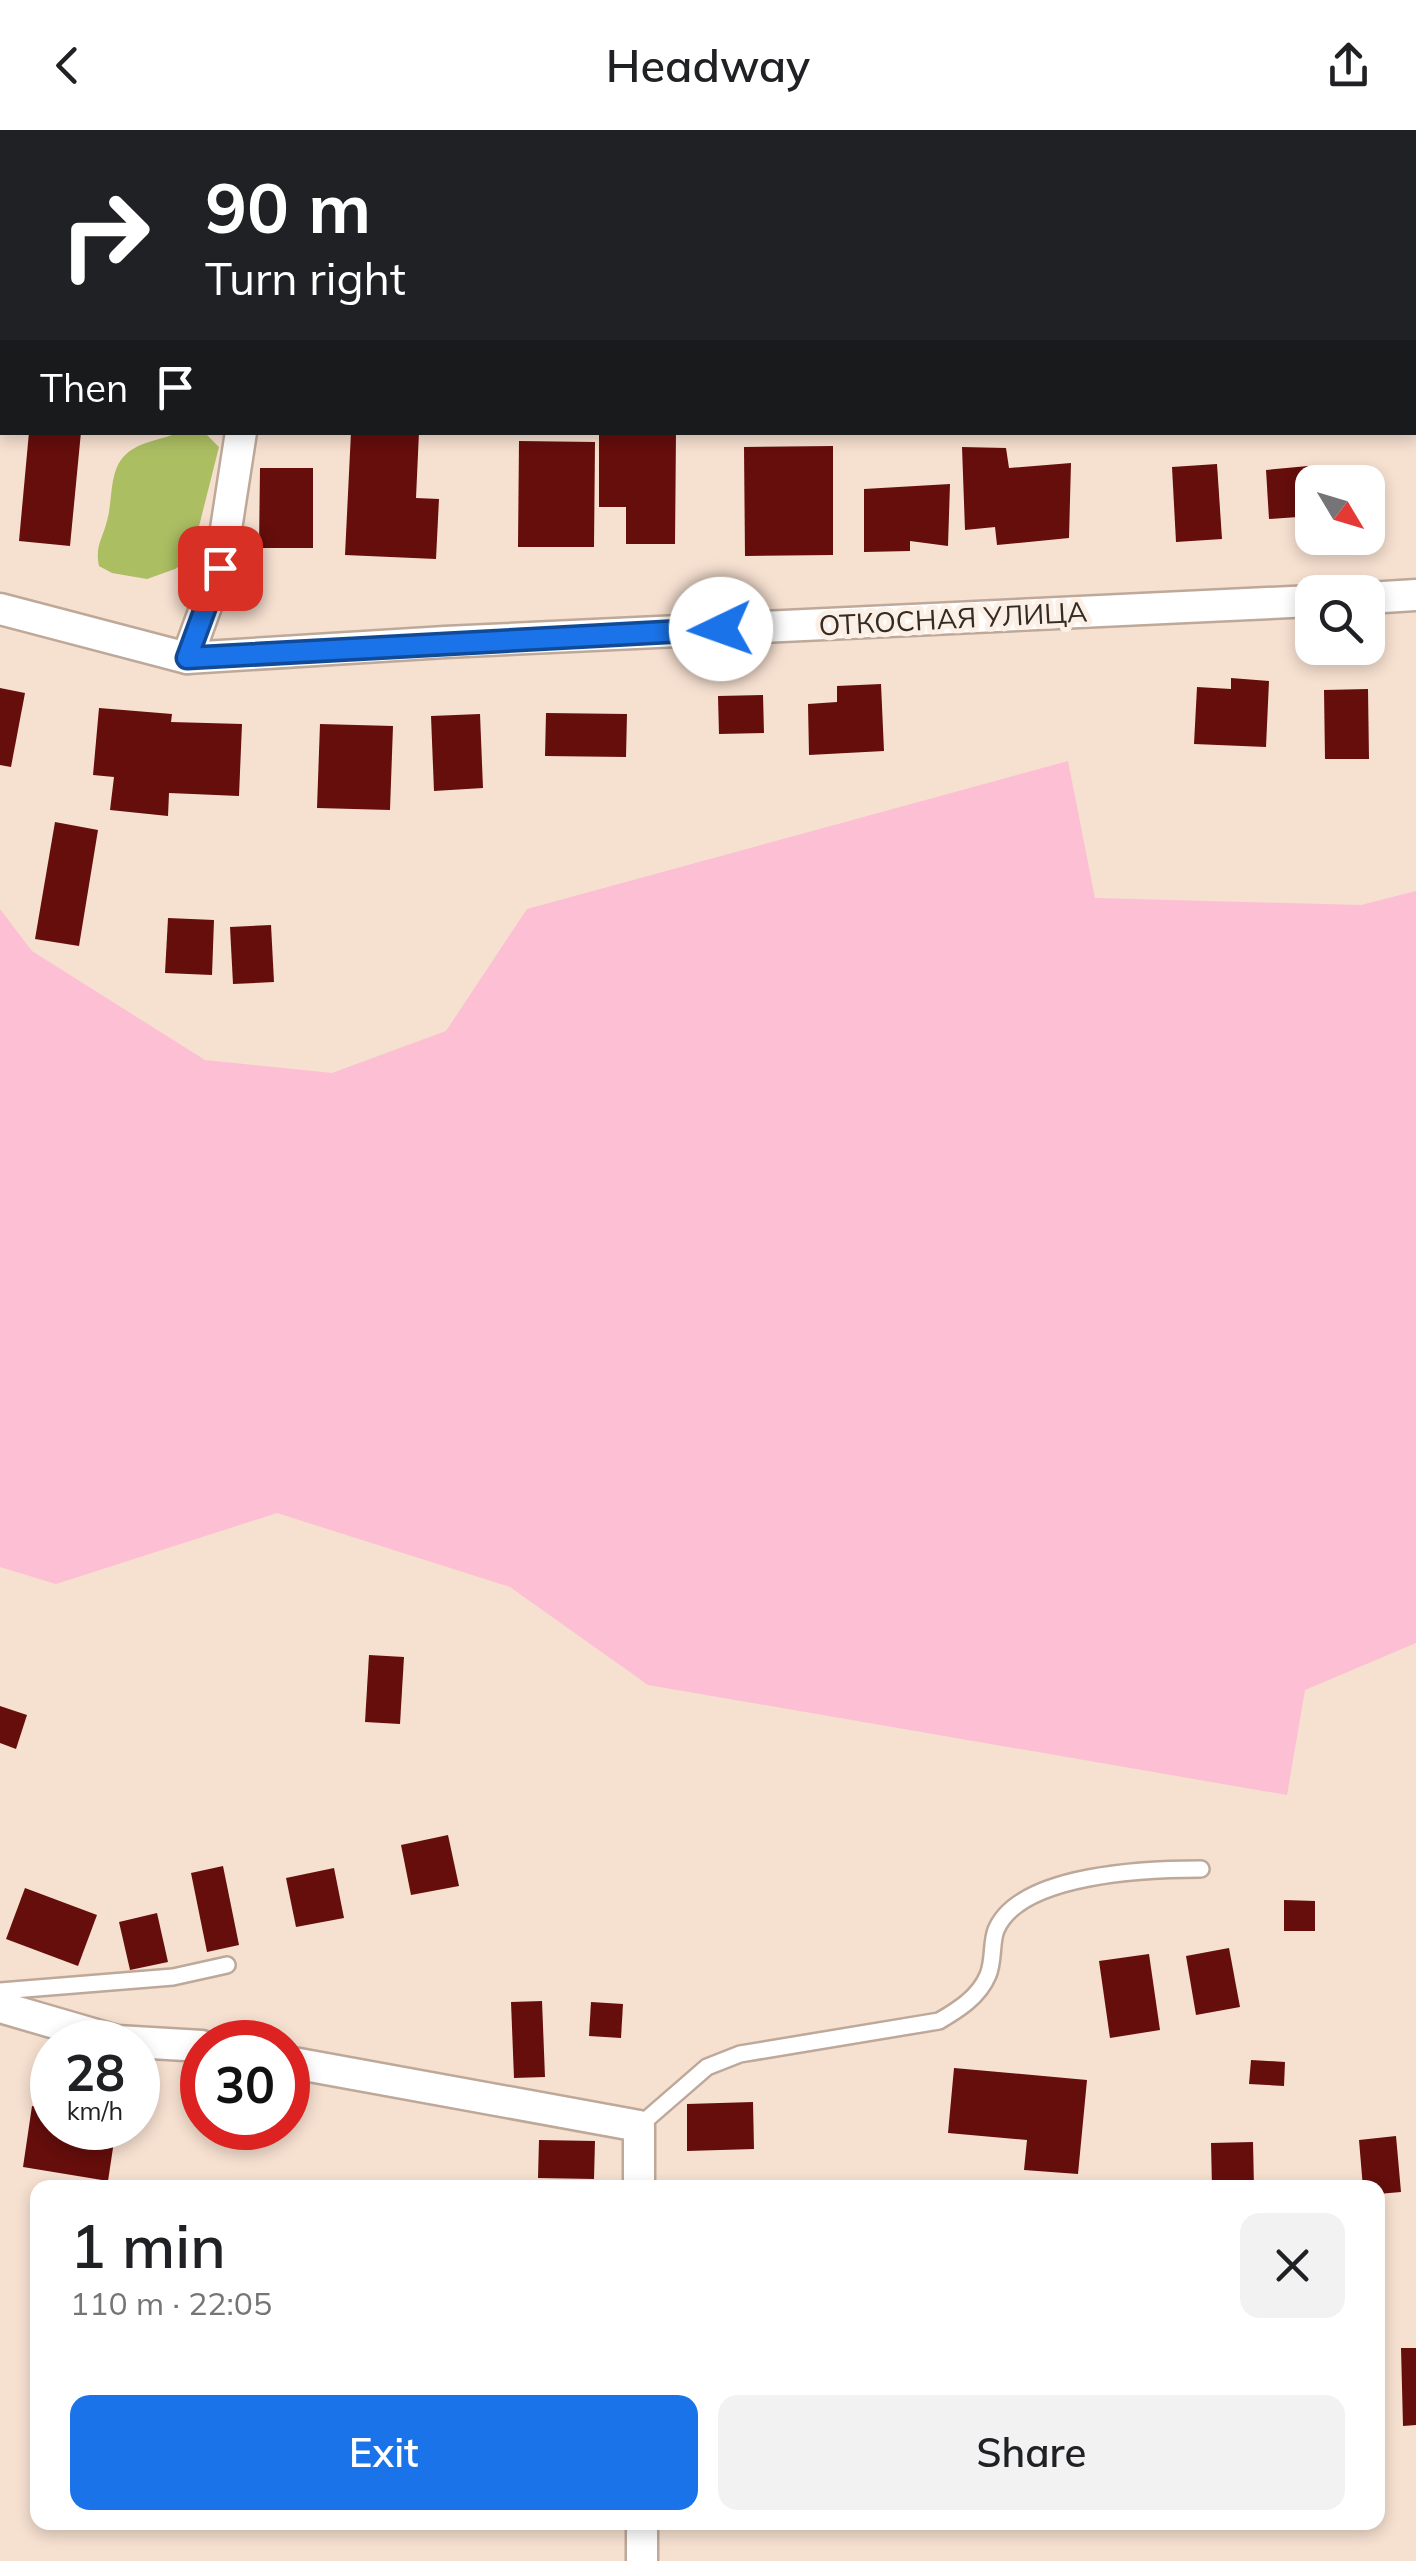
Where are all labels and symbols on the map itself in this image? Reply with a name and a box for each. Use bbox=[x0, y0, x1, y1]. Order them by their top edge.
north arrow bbox=[1295, 465, 1385, 555]
pin bbox=[178, 526, 263, 611]
position arrow bbox=[669, 577, 773, 681]
street label: ОТКОСНАЯ УЛИЦА bbox=[818, 593, 1089, 643]
speed limit sign: 30 bbox=[180, 2020, 310, 2150]

